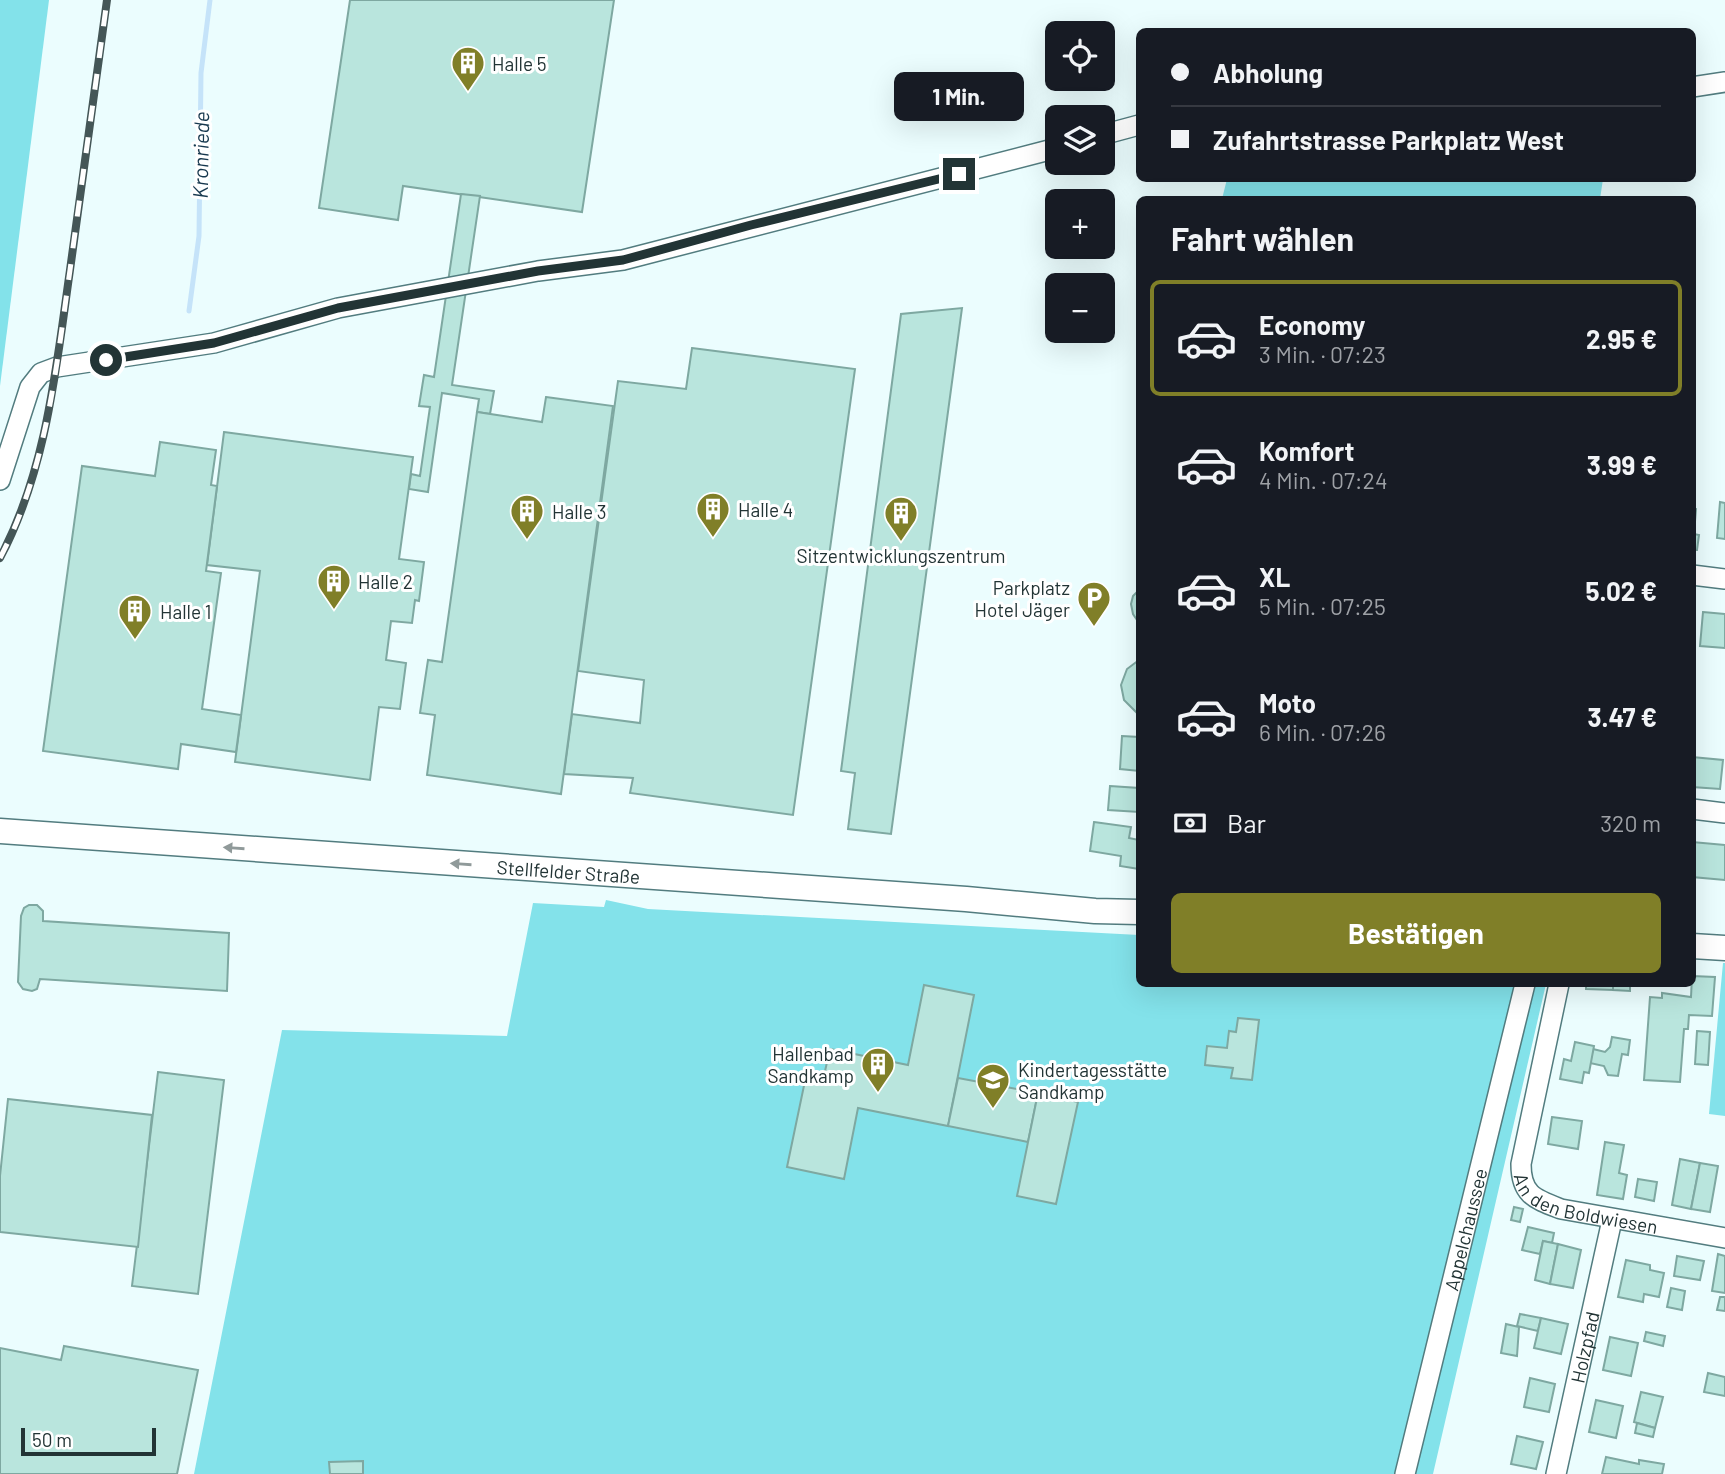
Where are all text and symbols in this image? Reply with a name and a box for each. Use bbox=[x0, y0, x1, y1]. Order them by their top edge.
map controls bbox=[1045, 21, 1115, 343]
button: locate bbox=[1045, 21, 1115, 91]
building icon: Halle 5 bbox=[449, 44, 487, 93]
place label: Halle 5 bbox=[492, 52, 547, 75]
text: Abholung bbox=[1213, 57, 1323, 88]
callout: 1 Min. bbox=[894, 72, 1024, 122]
text: 1 Min. bbox=[932, 82, 986, 110]
button: layers bbox=[1045, 105, 1115, 175]
water label: Kronriede bbox=[187, 111, 213, 199]
text: Zufahrtstrasse Parkplatz West bbox=[1213, 124, 1564, 155]
route end bbox=[943, 158, 975, 190]
button: + bbox=[1045, 189, 1115, 259]
text: Fahrt wählen bbox=[1171, 219, 1354, 257]
button: − bbox=[1045, 273, 1115, 343]
icon: car bbox=[1175, 307, 1238, 370]
text: Economy bbox=[1259, 309, 1365, 340]
text: 2.95 € bbox=[1586, 323, 1657, 354]
text: 3 Min. · 07:23 bbox=[1259, 340, 1386, 368]
route start bbox=[90, 344, 122, 376]
icon: car bbox=[1175, 433, 1238, 496]
text: Komfort bbox=[1259, 435, 1354, 466]
text: 3.99 € bbox=[1587, 449, 1657, 480]
text: 4 Min. · 07:24 bbox=[1259, 466, 1388, 494]
building icon: Halle 4 bbox=[694, 490, 732, 539]
building icon: Halle 3 bbox=[508, 492, 546, 541]
building icon: Sitzentwicklungszentrum bbox=[882, 494, 920, 543]
place label: Halle 4 bbox=[738, 498, 793, 521]
place label: Halle 3 bbox=[552, 500, 607, 523]
place label: Sitzentwicklungszentrum bbox=[796, 544, 1006, 567]
icon: car bbox=[1175, 559, 1238, 622]
text: XL bbox=[1259, 561, 1290, 592]
building icon: Halle 2 bbox=[315, 562, 353, 611]
place label: Halle 2 bbox=[358, 570, 413, 593]
text: 5.02 € bbox=[1586, 575, 1657, 606]
place label: Parkplatz Hotel Jäger bbox=[975, 576, 1070, 621]
parking icon: Parkplatz Hotel Jäger bbox=[1075, 579, 1113, 628]
building icon: Halle 1 bbox=[116, 592, 154, 641]
text: 5 Min. · 07:25 bbox=[1259, 592, 1386, 620]
place label: Halle 1 bbox=[160, 600, 211, 623]
icon: car bbox=[1175, 685, 1238, 748]
text: Moto bbox=[1259, 687, 1316, 718]
text: 3.47 € bbox=[1588, 701, 1657, 732]
text: 6 Min. · 07:26 bbox=[1259, 718, 1386, 746]
icon: cash bbox=[1171, 804, 1209, 842]
text: Bar bbox=[1227, 807, 1266, 838]
text: 320 m bbox=[1600, 809, 1661, 837]
one-way arrow bbox=[222, 842, 244, 853]
street label: Stellfelder Straße bbox=[496, 855, 641, 888]
one-way arrow bbox=[449, 858, 471, 869]
button: Bestätigen bbox=[1171, 893, 1661, 973]
place label: Hallenbad Sandkamp bbox=[767, 1042, 854, 1087]
building icon: Hallenbad Sandkamp bbox=[859, 1045, 897, 1094]
place label: Kindertagesstätte Sandkamp bbox=[1018, 1058, 1167, 1103]
school or university icon: Kindertagesstätte Sandkamp bbox=[974, 1061, 1012, 1110]
street label: Appelchaussee bbox=[1439, 1166, 1491, 1293]
street label: An den Boldwiesen bbox=[1510, 1171, 1660, 1237]
street label: Holzpfad bbox=[1565, 1309, 1603, 1385]
scale bar bbox=[21, 1425, 156, 1457]
text: 50 m bbox=[32, 1428, 72, 1451]

